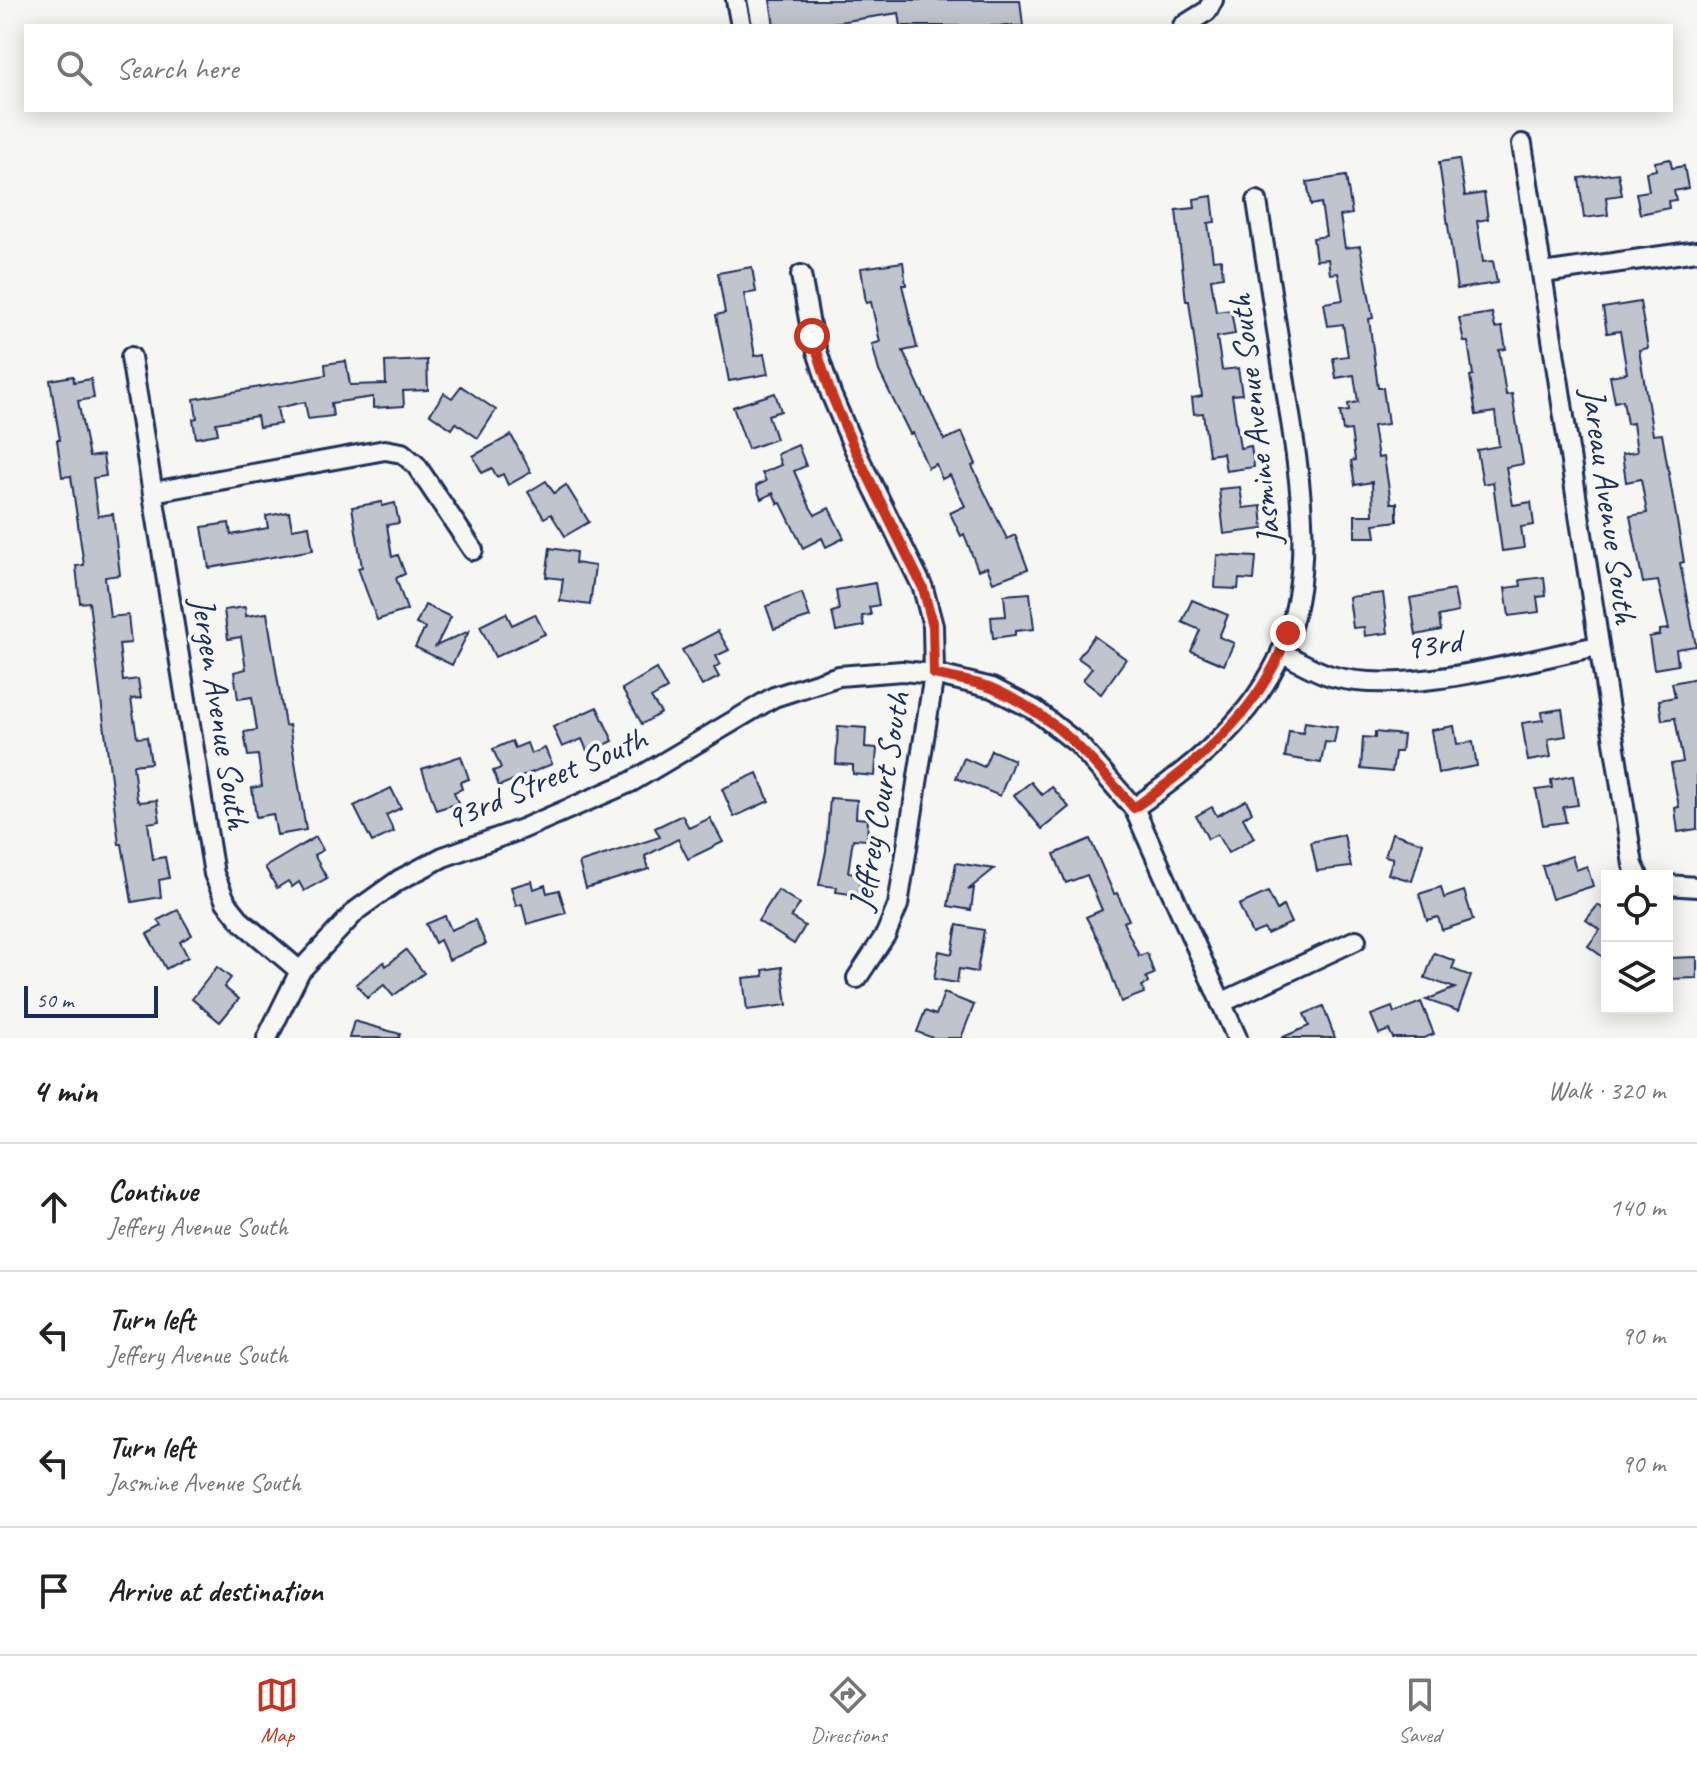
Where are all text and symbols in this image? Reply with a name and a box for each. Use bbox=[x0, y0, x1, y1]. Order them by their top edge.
search box bbox=[24, 24, 1673, 112]
icon: search bbox=[52, 46, 96, 90]
text: Search here bbox=[116, 49, 238, 87]
street label: Jasmine Avenue South bbox=[1217, 291, 1291, 550]
route start bbox=[794, 318, 830, 354]
street label: Jareau Avenue South bbox=[1572, 384, 1648, 628]
street label: Jergen Avenue South bbox=[181, 592, 261, 834]
route end bbox=[1270, 615, 1306, 651]
street label: 93rd bbox=[1402, 618, 1469, 669]
street label: Jeffrey Court South bbox=[838, 688, 919, 916]
street label: 93rd Street South bbox=[439, 716, 655, 840]
map controls bbox=[1601, 870, 1673, 1014]
button: locate bbox=[1601, 870, 1673, 942]
button: layers bbox=[1601, 942, 1673, 1014]
scale bar bbox=[24, 982, 158, 1018]
text: 50 m bbox=[36, 986, 73, 1014]
text: 4 min bbox=[32, 1069, 97, 1112]
text: Walk · 320 m bbox=[1548, 1074, 1665, 1107]
text: Continue bbox=[108, 1172, 198, 1210]
icon: ahead bbox=[32, 1185, 76, 1229]
text: 140 m bbox=[1609, 1191, 1665, 1224]
text: Jeffery Avenue South bbox=[108, 1210, 288, 1243]
text: Turn left bbox=[108, 1300, 195, 1338]
icon: left bbox=[32, 1313, 76, 1357]
text: 90 m bbox=[1621, 1319, 1665, 1352]
text: Jeffery Avenue South bbox=[108, 1338, 288, 1371]
text: Turn left bbox=[108, 1428, 195, 1466]
icon: left bbox=[32, 1441, 76, 1485]
text: 90 m bbox=[1621, 1447, 1665, 1480]
text: Jasmine Avenue South bbox=[108, 1466, 301, 1499]
icon: arrive bbox=[32, 1569, 76, 1613]
text: Arrive at destination bbox=[108, 1572, 323, 1610]
tab: Map bbox=[255, 1673, 299, 1749]
tab: Directions bbox=[810, 1673, 887, 1749]
tab: Saved bbox=[1398, 1673, 1442, 1749]

